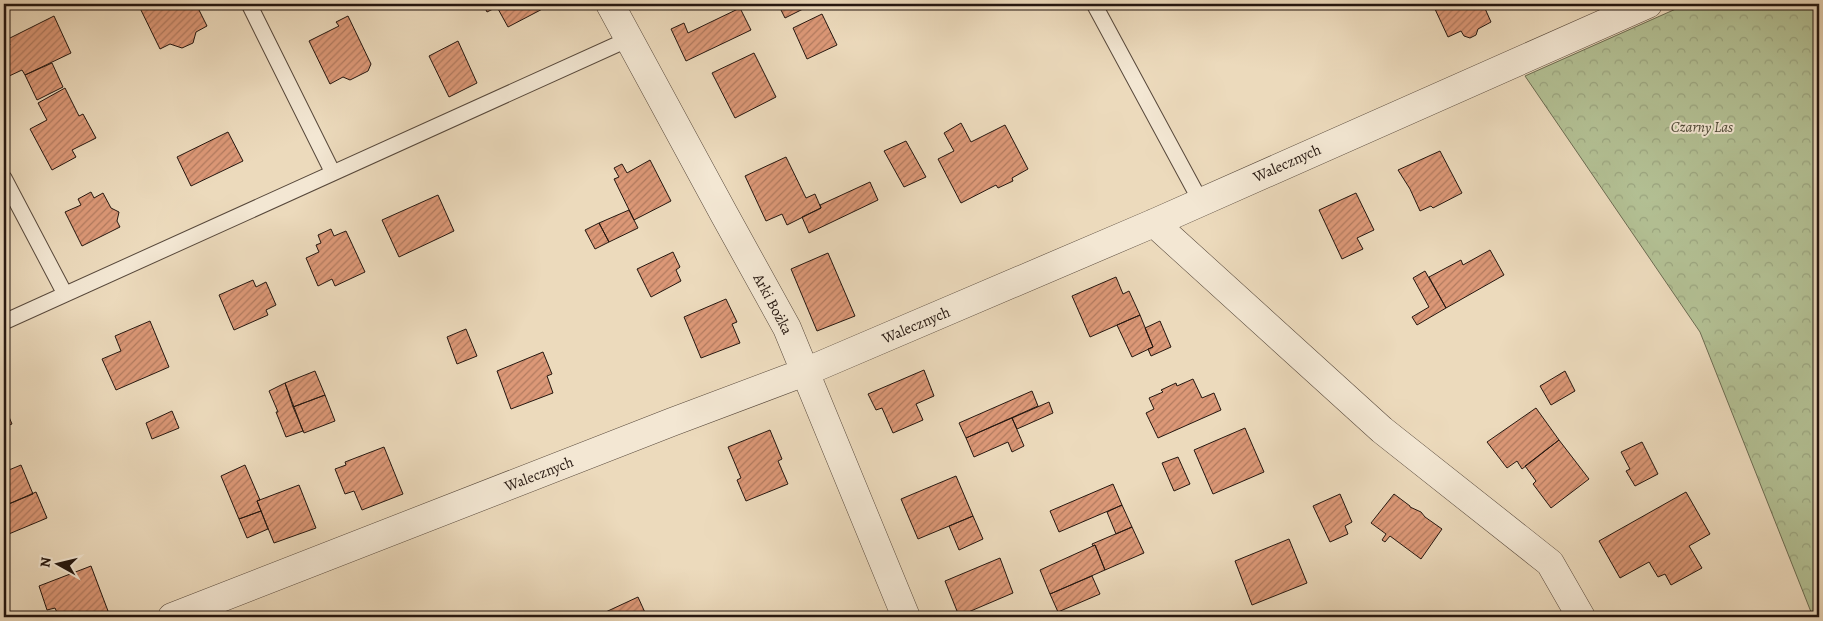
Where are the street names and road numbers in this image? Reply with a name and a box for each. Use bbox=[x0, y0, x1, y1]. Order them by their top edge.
street label: Walecznych bbox=[1249, 139, 1324, 187]
street label: Arki Bożka bbox=[748, 269, 797, 338]
street label: Walecznych bbox=[878, 302, 953, 349]
street label: Walecznych bbox=[501, 452, 576, 497]

